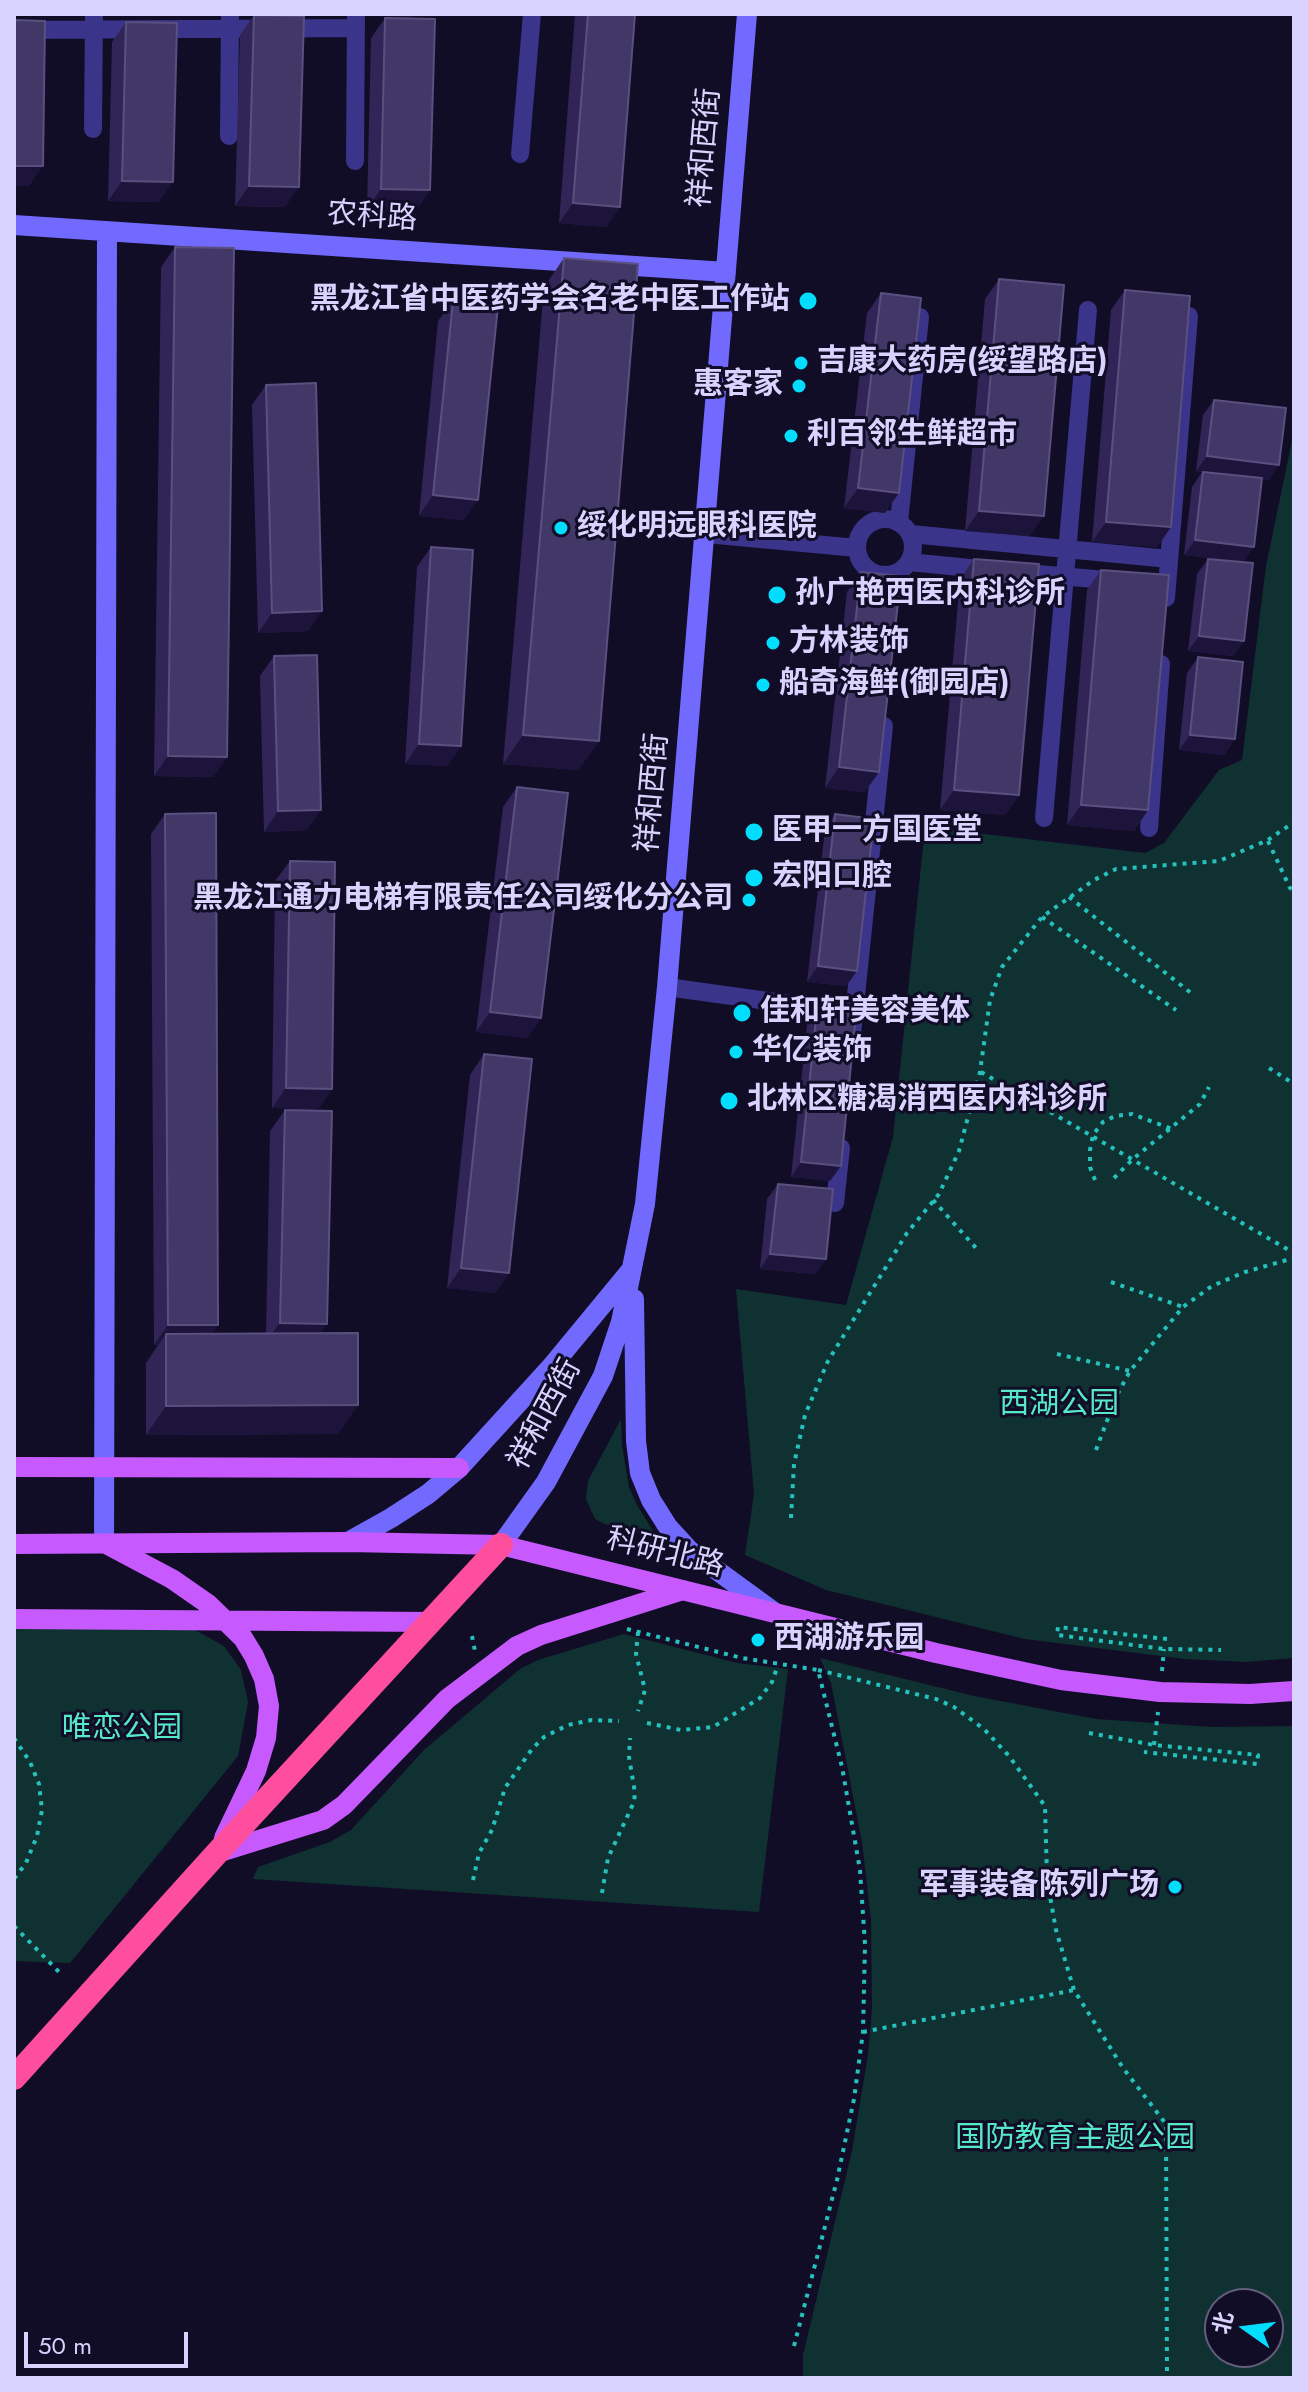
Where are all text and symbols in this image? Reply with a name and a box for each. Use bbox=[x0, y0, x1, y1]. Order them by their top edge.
street label: 祥和西街 bbox=[683, 87, 729, 209]
street label: 农科路 bbox=[326, 197, 418, 239]
place label: 黑龙江省中医药学会名老中医工作站 bbox=[310, 283, 790, 319]
marker: 黑龙江省中医药学会名老中医工作站 bbox=[797, 290, 819, 312]
place label: 吉康大药房(绥望路店) bbox=[817, 345, 1107, 381]
marker: 吉康大药房(绥望路店) bbox=[792, 354, 810, 372]
place label: 惠客家 bbox=[693, 368, 783, 404]
marker: 惠客家 bbox=[790, 377, 808, 395]
place label: 利百邻生鲜超市 bbox=[807, 418, 1017, 454]
marker: 利百邻生鲜超市 bbox=[782, 427, 800, 445]
place label: 绥化明远眼科医院 bbox=[577, 510, 817, 546]
marker: 绥化明远眼科医院 bbox=[552, 519, 570, 537]
place label: 孙广艳西医内科诊所 bbox=[795, 577, 1065, 613]
marker: 孙广艳西医内科诊所 bbox=[766, 584, 788, 606]
place label: 方林装饰 bbox=[789, 625, 909, 661]
marker: 方林装饰 bbox=[764, 634, 782, 652]
place label: 船奇海鲜(御园店) bbox=[779, 667, 1009, 703]
marker: 船奇海鲜(御园店) bbox=[754, 676, 772, 694]
street label: 祥和西街 bbox=[631, 732, 677, 854]
place label: 医甲一方国医堂 bbox=[772, 814, 982, 850]
marker: 医甲一方国医堂 bbox=[743, 821, 765, 843]
place label: 宏阳口腔 bbox=[772, 860, 892, 896]
marker: 宏阳口腔 bbox=[743, 867, 765, 889]
place label: 黑龙江通力电梯有限责任公司绥化分公司 bbox=[193, 882, 733, 918]
marker: 黑龙江通力电梯有限责任公司绥化分公司 bbox=[740, 891, 758, 909]
place label: 佳和轩美容美体 bbox=[760, 995, 970, 1031]
marker: 佳和轩美容美体 bbox=[731, 1002, 753, 1024]
place label: 华亿装饰 bbox=[752, 1034, 872, 1070]
marker: 华亿装饰 bbox=[727, 1043, 745, 1061]
place label: 北林区糖渴消西医内科诊所 bbox=[747, 1083, 1107, 1119]
marker: 北林区糖渴消西医内科诊所 bbox=[718, 1090, 740, 1112]
street label: 祥和西街 bbox=[502, 1354, 590, 1476]
park label: 西湖公园 bbox=[999, 1388, 1119, 1424]
street label: 科研北路 bbox=[602, 1522, 728, 1586]
place label: 西湖游乐园 bbox=[774, 1622, 924, 1658]
marker: 西湖游乐园 bbox=[749, 1631, 767, 1649]
park label: 唯恋公园 bbox=[62, 1712, 182, 1748]
place label: 军事装备陈列广场 bbox=[919, 1869, 1159, 1905]
marker: 军事装备陈列广场 bbox=[1166, 1878, 1184, 1896]
park label: 国防教育主题公园 bbox=[955, 2122, 1195, 2158]
north arrow bbox=[1204, 2288, 1284, 2368]
text: 北 bbox=[1204, 2308, 1241, 2337]
scale bar bbox=[28, 2316, 192, 2366]
text: 50 m bbox=[38, 2328, 92, 2363]

